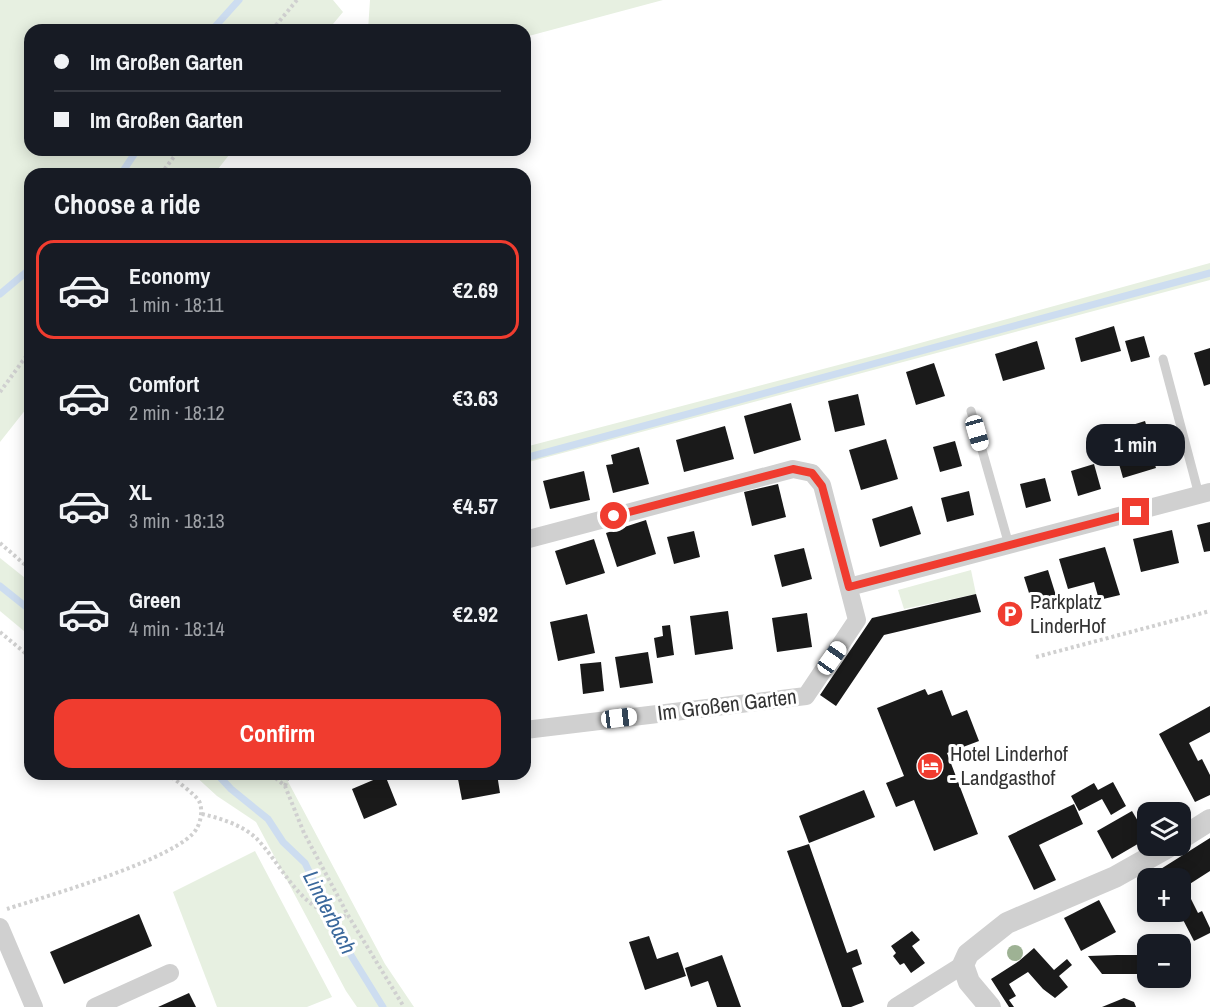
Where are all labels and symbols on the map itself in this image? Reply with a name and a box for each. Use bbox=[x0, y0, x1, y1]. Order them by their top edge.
car bbox=[963, 413, 991, 453]
callout: 1 min bbox=[1086, 425, 1186, 467]
route end bbox=[1122, 498, 1149, 525]
route start bbox=[600, 502, 627, 529]
place label: Parkplatz LinderHof bbox=[1030, 587, 1106, 640]
parking icon: Parkplatz LinderHof bbox=[995, 599, 1025, 629]
car bbox=[814, 638, 850, 678]
street label: Im Großen Garten bbox=[656, 682, 798, 727]
car bbox=[600, 707, 638, 729]
place label: Hotel Linderhof - Landgasthof bbox=[950, 739, 1068, 792]
hotel icon: Hotel Linderhof - Landgasthof bbox=[915, 751, 945, 781]
water label: Linderbach bbox=[296, 865, 364, 959]

